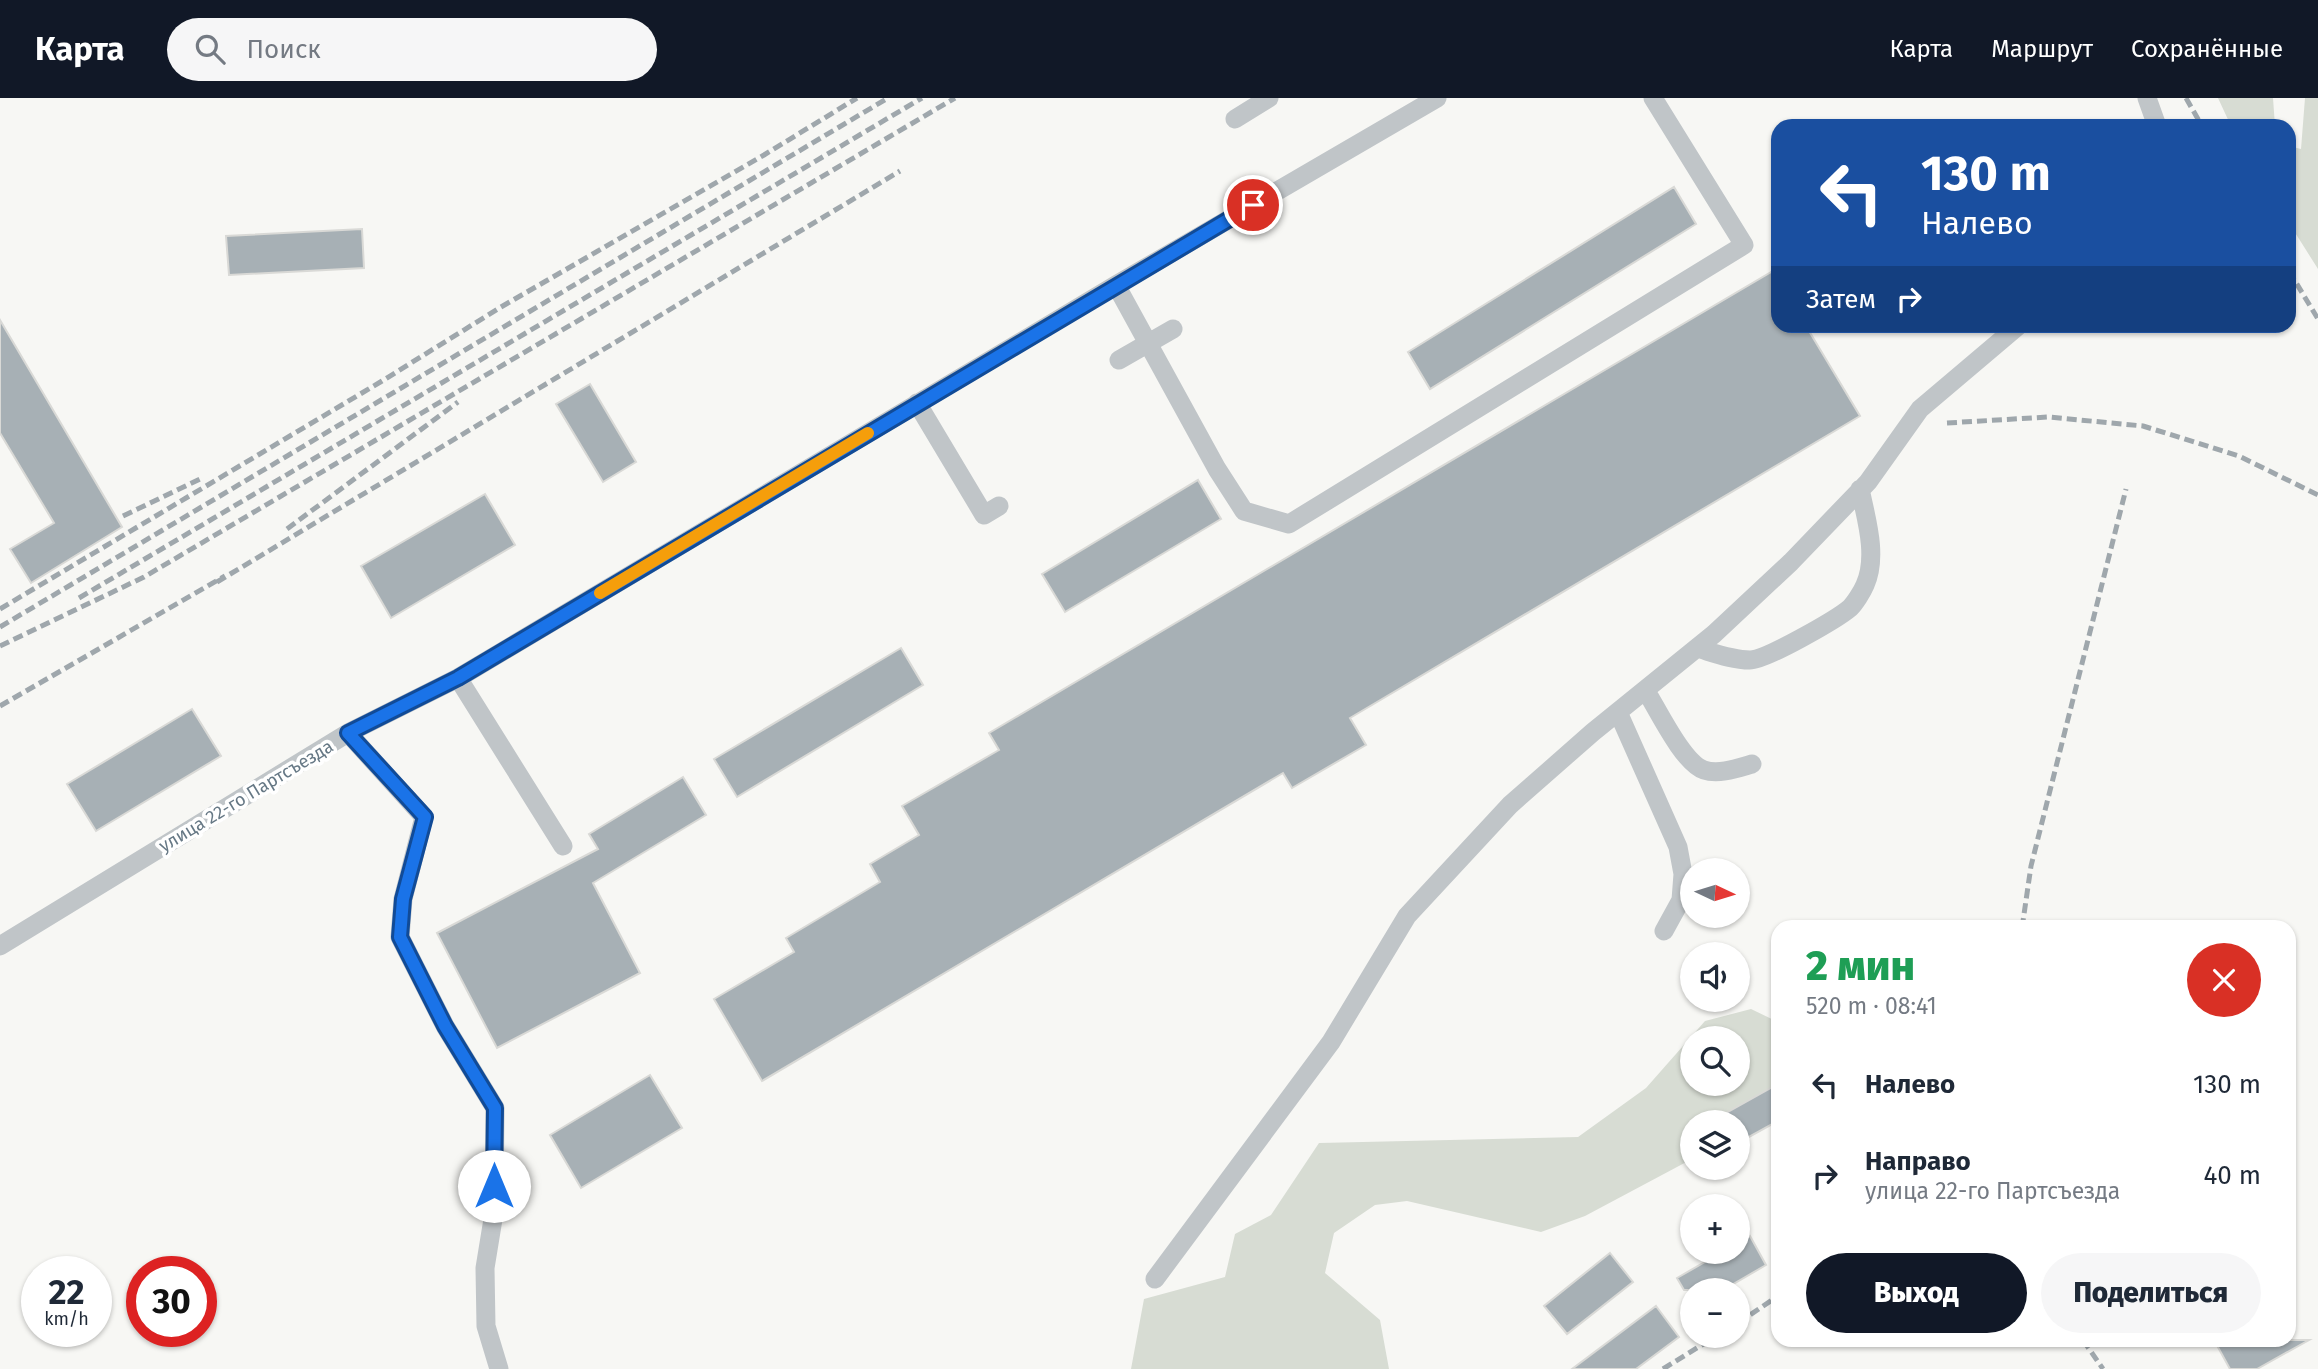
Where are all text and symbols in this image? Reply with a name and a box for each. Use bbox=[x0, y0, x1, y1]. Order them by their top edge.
search box bbox=[167, 18, 657, 81]
text: Карта bbox=[35, 29, 125, 69]
icon: search bbox=[191, 30, 229, 68]
text: Поиск bbox=[247, 34, 321, 65]
text: Карта bbox=[1890, 35, 1953, 63]
text: Маршрут bbox=[1991, 35, 2093, 63]
text: Сохранённые bbox=[2131, 35, 2283, 63]
text: 130 m bbox=[1921, 144, 2051, 203]
icon: left bbox=[1806, 147, 1897, 238]
pin bbox=[1223, 175, 1283, 235]
icon: arrive bbox=[1234, 186, 1272, 224]
text: Налево bbox=[1921, 204, 2033, 242]
icon: right bbox=[1890, 280, 1928, 318]
text: Затем bbox=[1806, 284, 1876, 315]
street label: улица 22-го Партсъезда bbox=[155, 735, 337, 857]
north arrow bbox=[1680, 858, 1750, 928]
map controls bbox=[1680, 858, 1750, 1348]
text: 2 мин bbox=[1806, 941, 1915, 991]
button: sound bbox=[1680, 942, 1750, 1012]
button: close bbox=[2187, 943, 2261, 1017]
text: 520 m · 08:41 bbox=[1806, 992, 1937, 1020]
button: search bbox=[1680, 1026, 1750, 1096]
icon: left bbox=[1806, 1066, 1844, 1104]
text: Налево bbox=[1865, 1069, 1955, 1100]
text: 130 m bbox=[2193, 1069, 2261, 1100]
button: layers bbox=[1680, 1110, 1750, 1180]
text: Направо bbox=[1865, 1146, 1971, 1177]
position arrow bbox=[457, 1149, 531, 1223]
icon: right bbox=[1806, 1157, 1844, 1195]
text: 40 m bbox=[2203, 1160, 2261, 1191]
text: улица 22-го Партсъезда bbox=[1865, 1177, 2120, 1205]
button: + bbox=[1680, 1194, 1750, 1264]
button: Выход bbox=[1806, 1253, 2027, 1333]
button: Поделиться bbox=[2041, 1253, 2261, 1333]
speed limit sign: 30 bbox=[126, 1256, 217, 1347]
text: 22 bbox=[48, 1271, 85, 1313]
button: − bbox=[1680, 1278, 1750, 1348]
text: km/h bbox=[44, 1308, 89, 1330]

